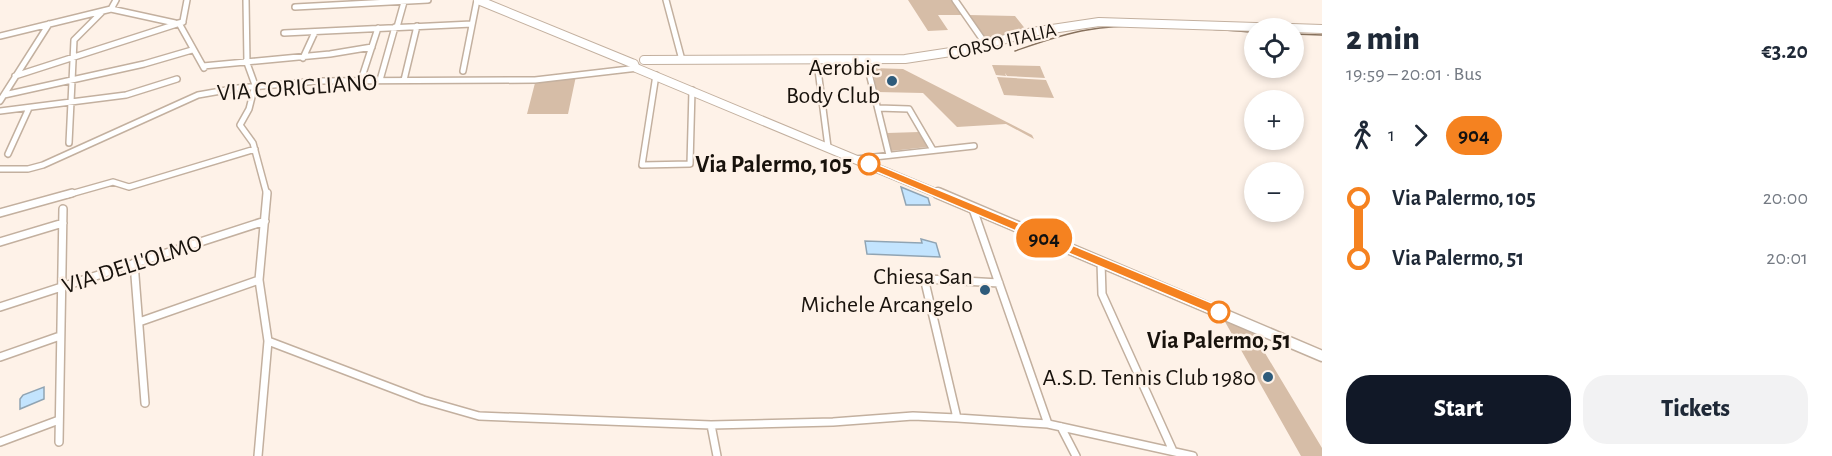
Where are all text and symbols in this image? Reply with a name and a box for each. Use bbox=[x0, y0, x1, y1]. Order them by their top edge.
map controls bbox=[1244, 18, 1304, 222]
button: locate bbox=[1244, 18, 1304, 78]
street label: CORSO ITALIA bbox=[946, 20, 1059, 64]
text: 2 min bbox=[1346, 23, 1420, 56]
text: €3.20 bbox=[1761, 40, 1808, 62]
place label: Aerobic Body Club bbox=[786, 56, 880, 108]
text: 19:59 – 20:01 · Bus bbox=[1346, 64, 1482, 84]
street label: VIA CORIGLIANO bbox=[216, 70, 378, 106]
marker: Aerobic Body Club bbox=[885, 74, 899, 88]
button: + bbox=[1244, 90, 1304, 150]
icon: walk bbox=[1346, 119, 1379, 152]
icon: forward bbox=[1404, 119, 1437, 152]
text: 1 bbox=[1388, 125, 1395, 145]
text: 904 bbox=[1458, 125, 1490, 146]
place label: Via Palermo, 105 bbox=[695, 153, 852, 177]
marker: Via Palermo, 105 bbox=[858, 153, 880, 175]
button: − bbox=[1244, 162, 1304, 222]
text: Via Palermo, 105 bbox=[1392, 187, 1536, 209]
text: 20:00 bbox=[1763, 188, 1808, 208]
line badge: 904 bbox=[1010, 218, 1078, 258]
text: 904 bbox=[1028, 228, 1060, 249]
street label: VIA DELL'OLMO bbox=[59, 231, 205, 299]
text: Via Palermo, 51 bbox=[1392, 247, 1524, 269]
text: 20:01 bbox=[1766, 248, 1808, 268]
place label: Chiesa San Michele Arcangelo bbox=[800, 265, 973, 317]
marker: Chiesa San Michele Arcangelo bbox=[978, 283, 992, 297]
marker: Via Palermo, 51 bbox=[1208, 301, 1230, 323]
place label: Via Palermo, 51 bbox=[1147, 329, 1291, 353]
place label: A.S.D. Tennis Club 1980 bbox=[1042, 366, 1256, 390]
marker: A.S.D. Tennis Club 1980 bbox=[1261, 370, 1275, 384]
button: Start bbox=[1346, 375, 1571, 444]
button: Tickets bbox=[1583, 375, 1808, 444]

